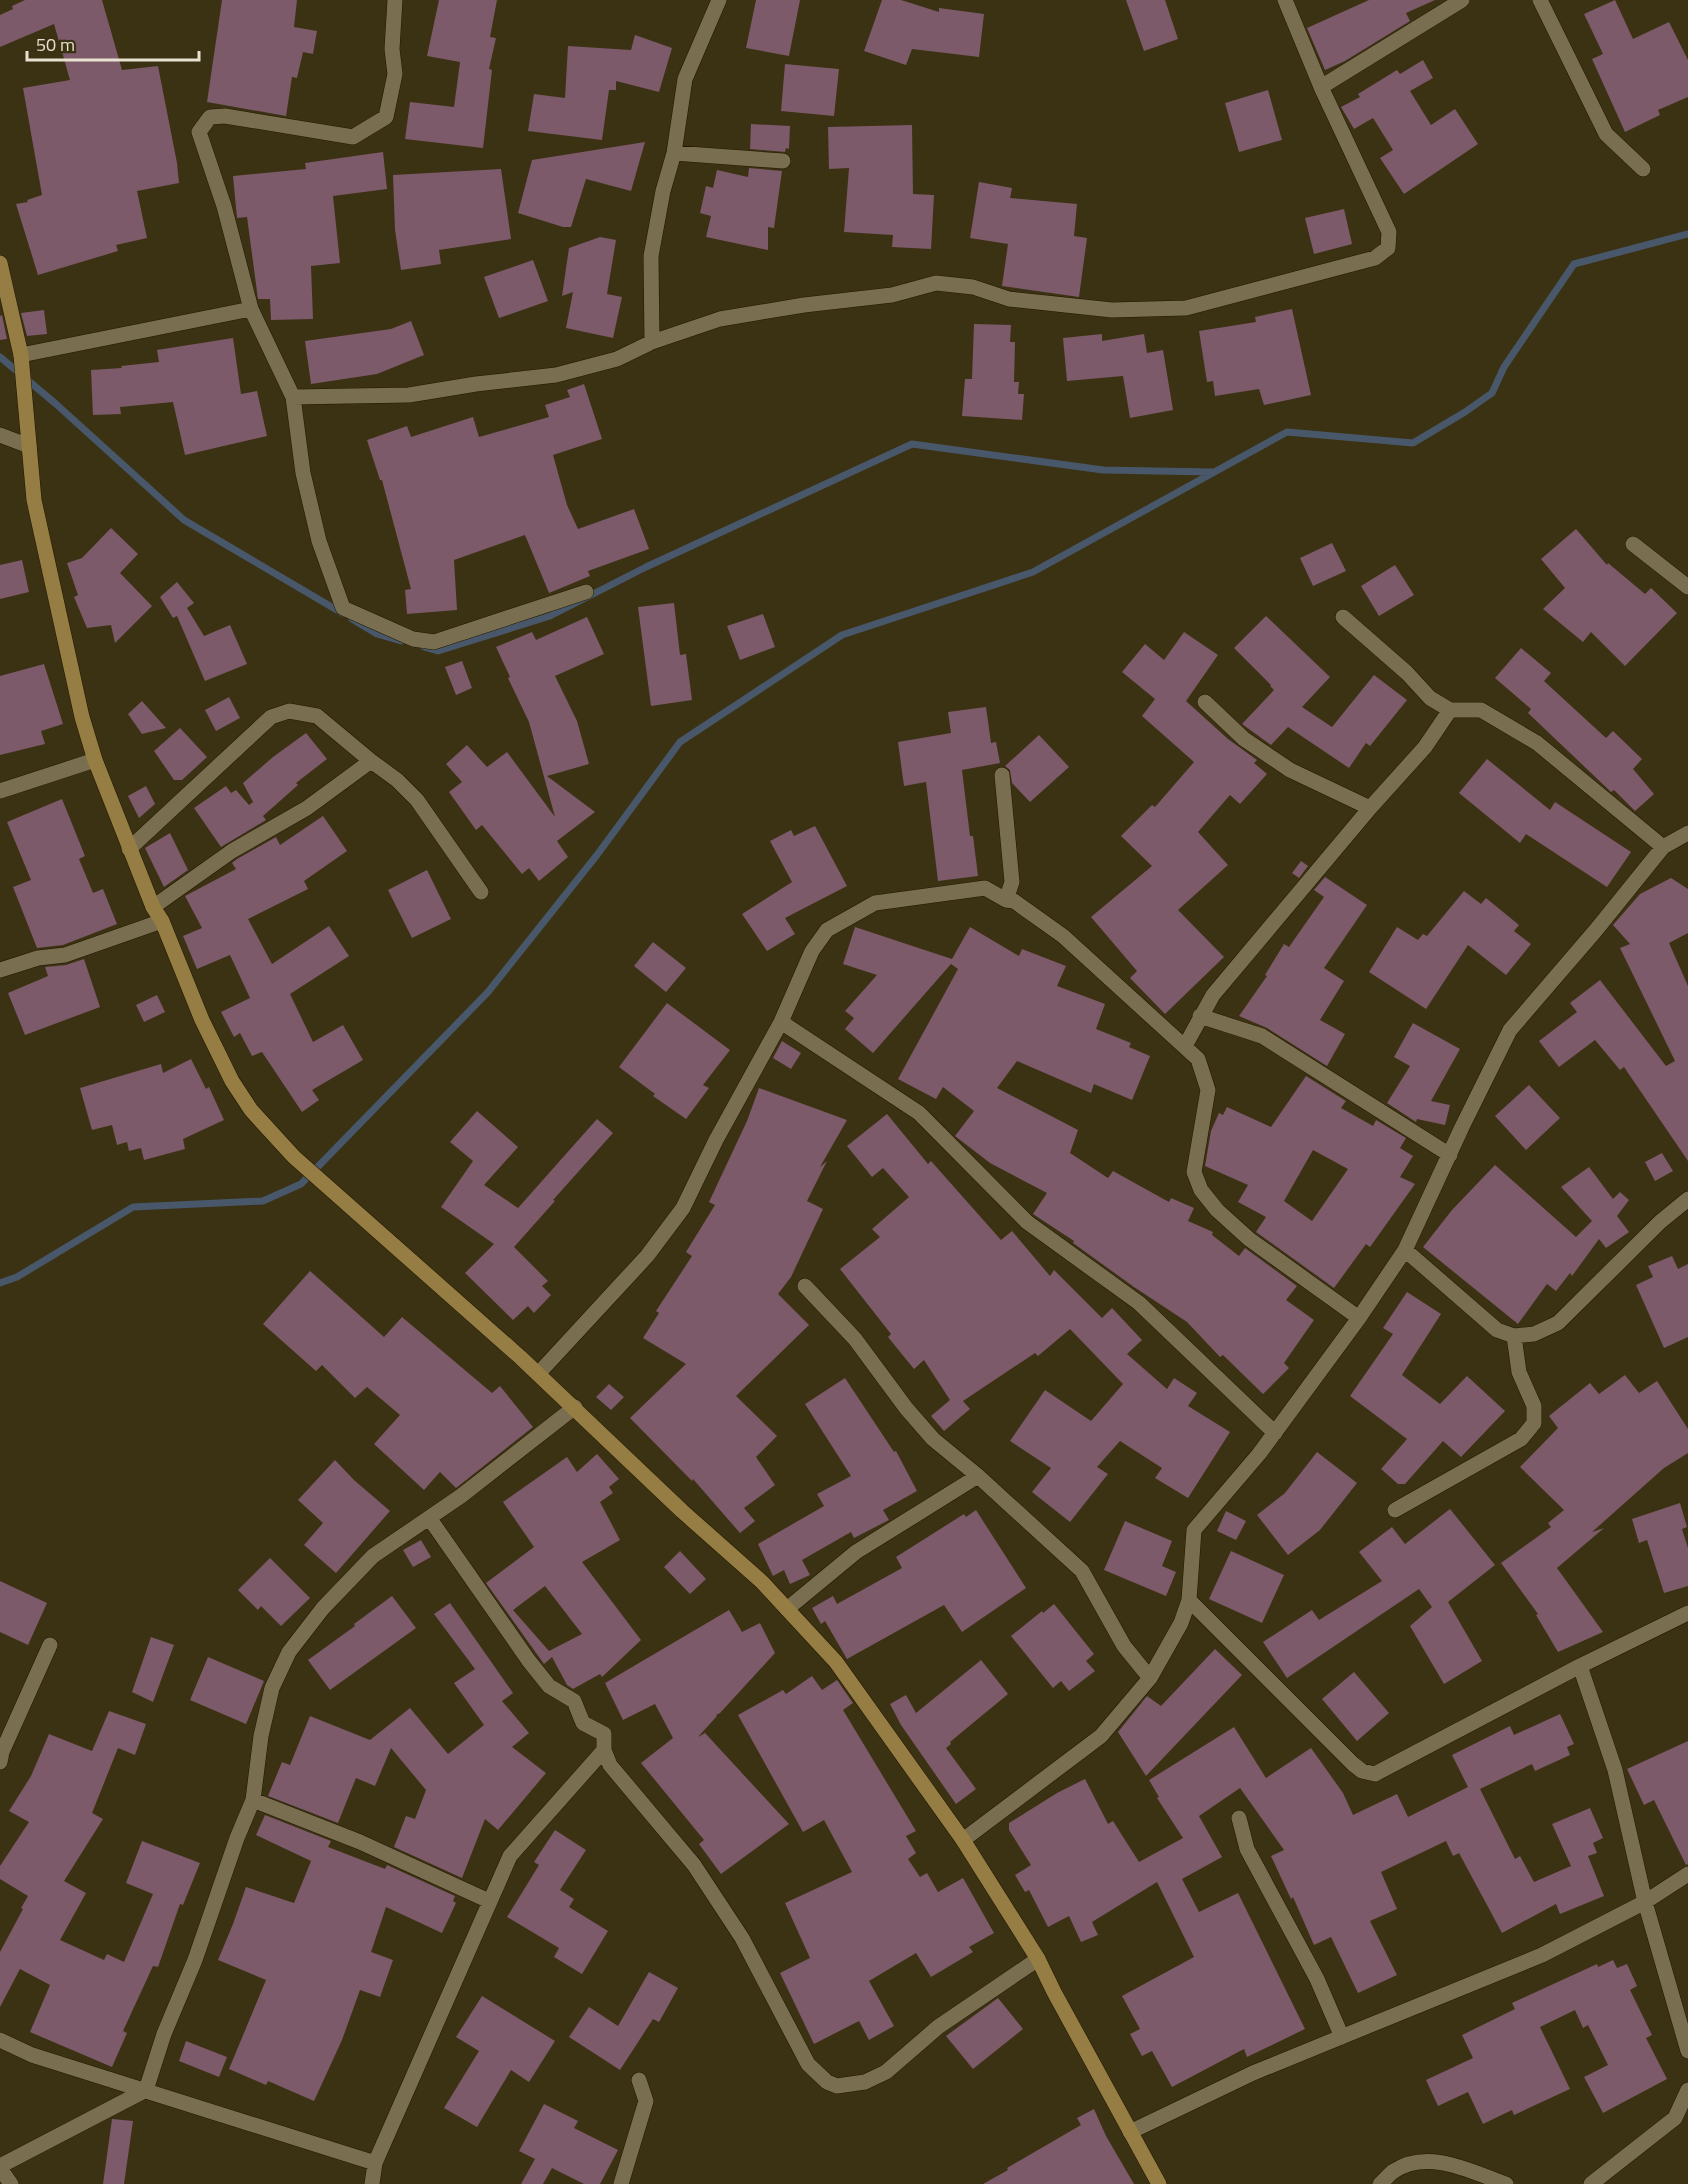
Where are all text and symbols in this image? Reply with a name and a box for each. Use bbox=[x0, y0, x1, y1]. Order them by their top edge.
scale bar bbox=[27, 24, 200, 62]
text: 50 m bbox=[36, 31, 75, 58]

